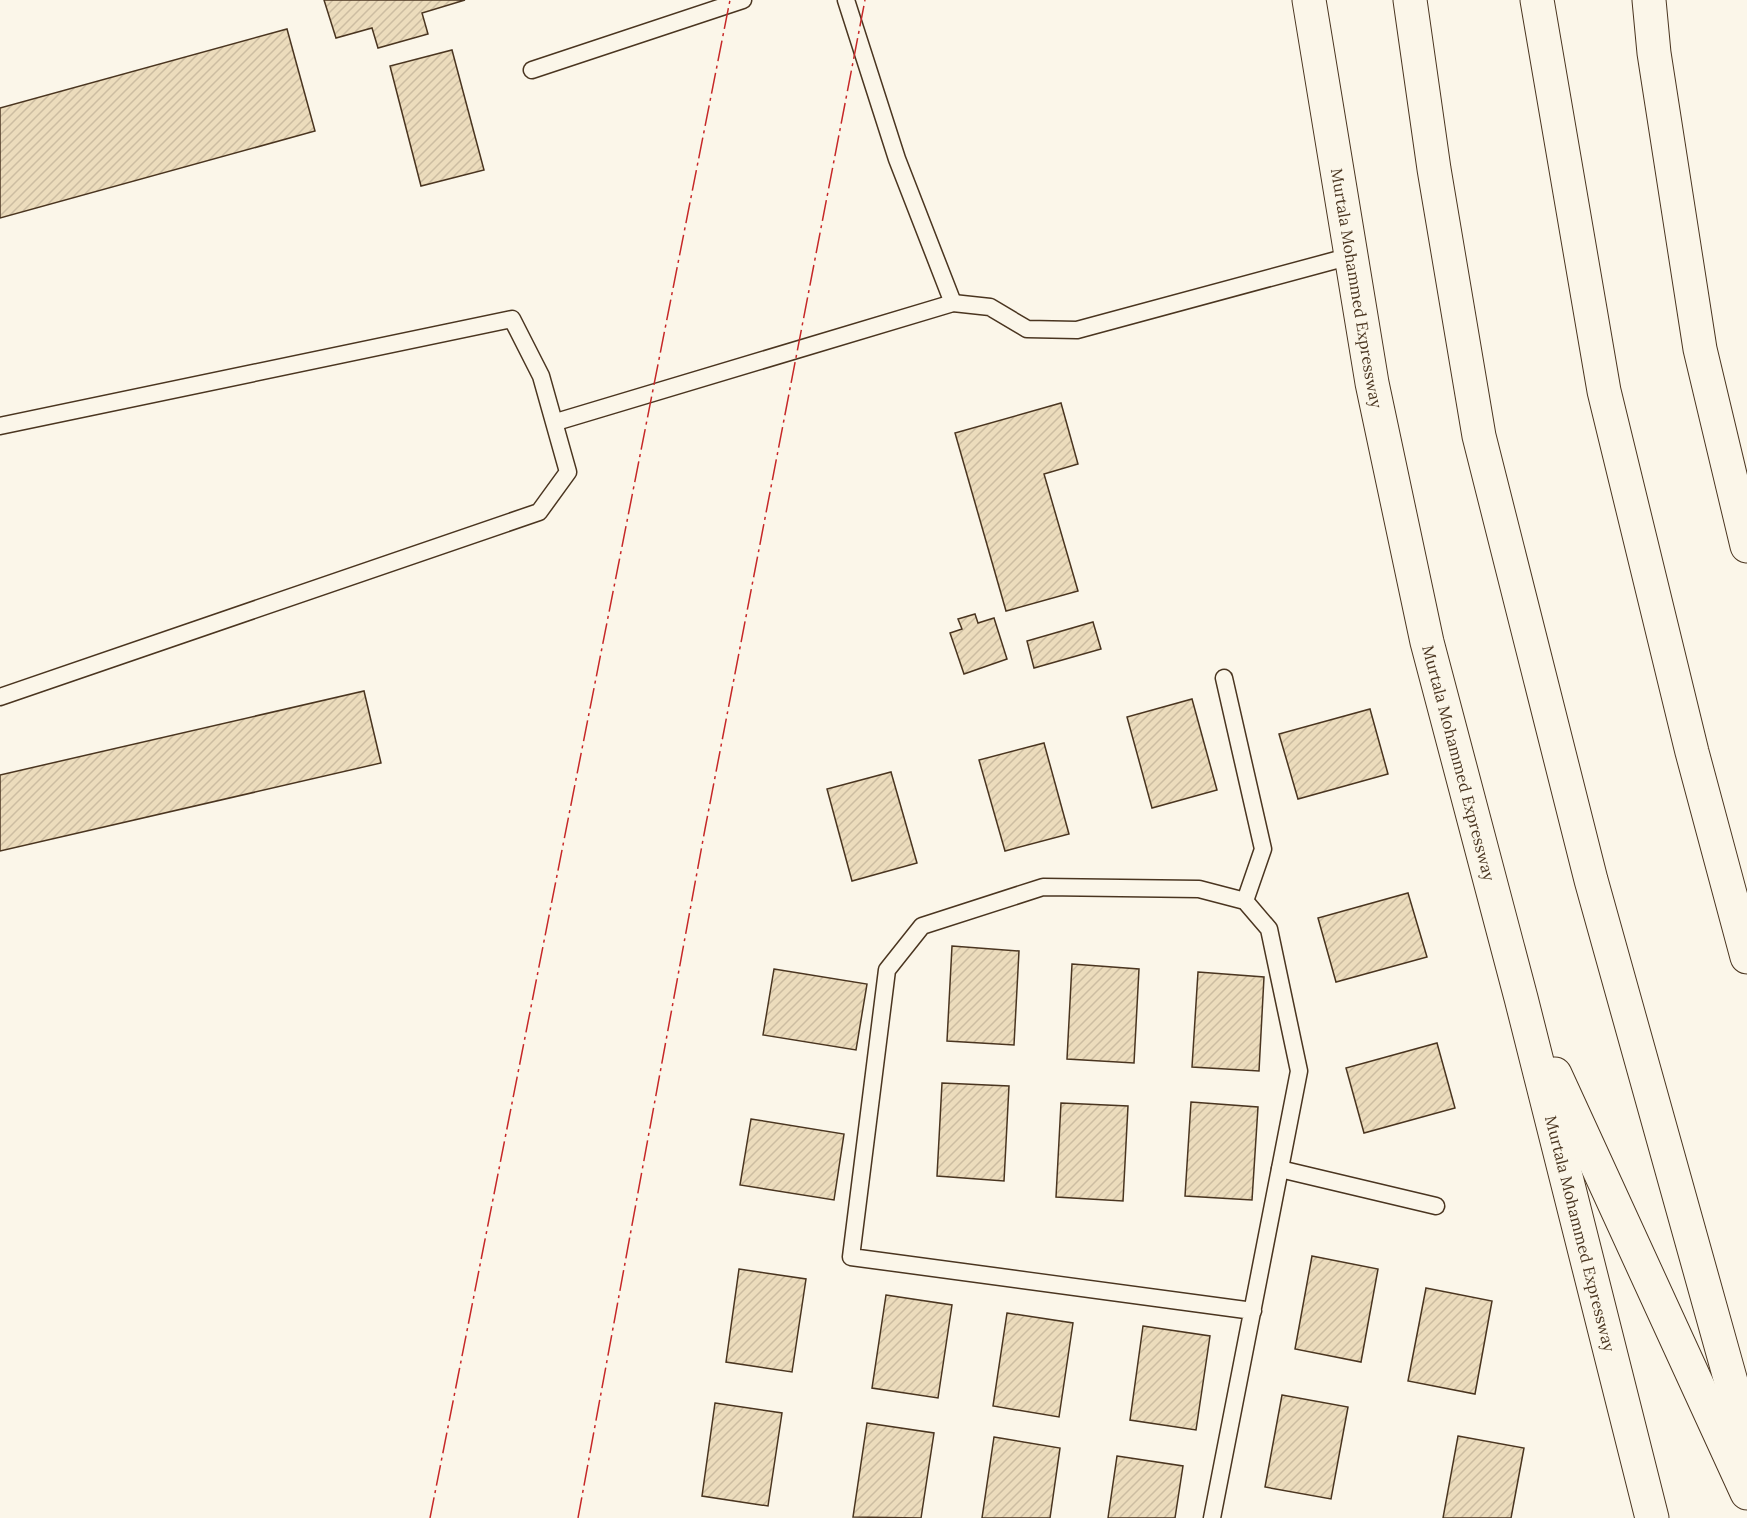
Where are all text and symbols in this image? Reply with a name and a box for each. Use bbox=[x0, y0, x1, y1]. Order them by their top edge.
street label: Murtala Mohammed Expressway bbox=[1327, 167, 1387, 410]
street label: Murtala Mohammed Expressway bbox=[1418, 643, 1500, 884]
street label: Murtala Mohammed Expressway bbox=[1541, 1113, 1620, 1354]

